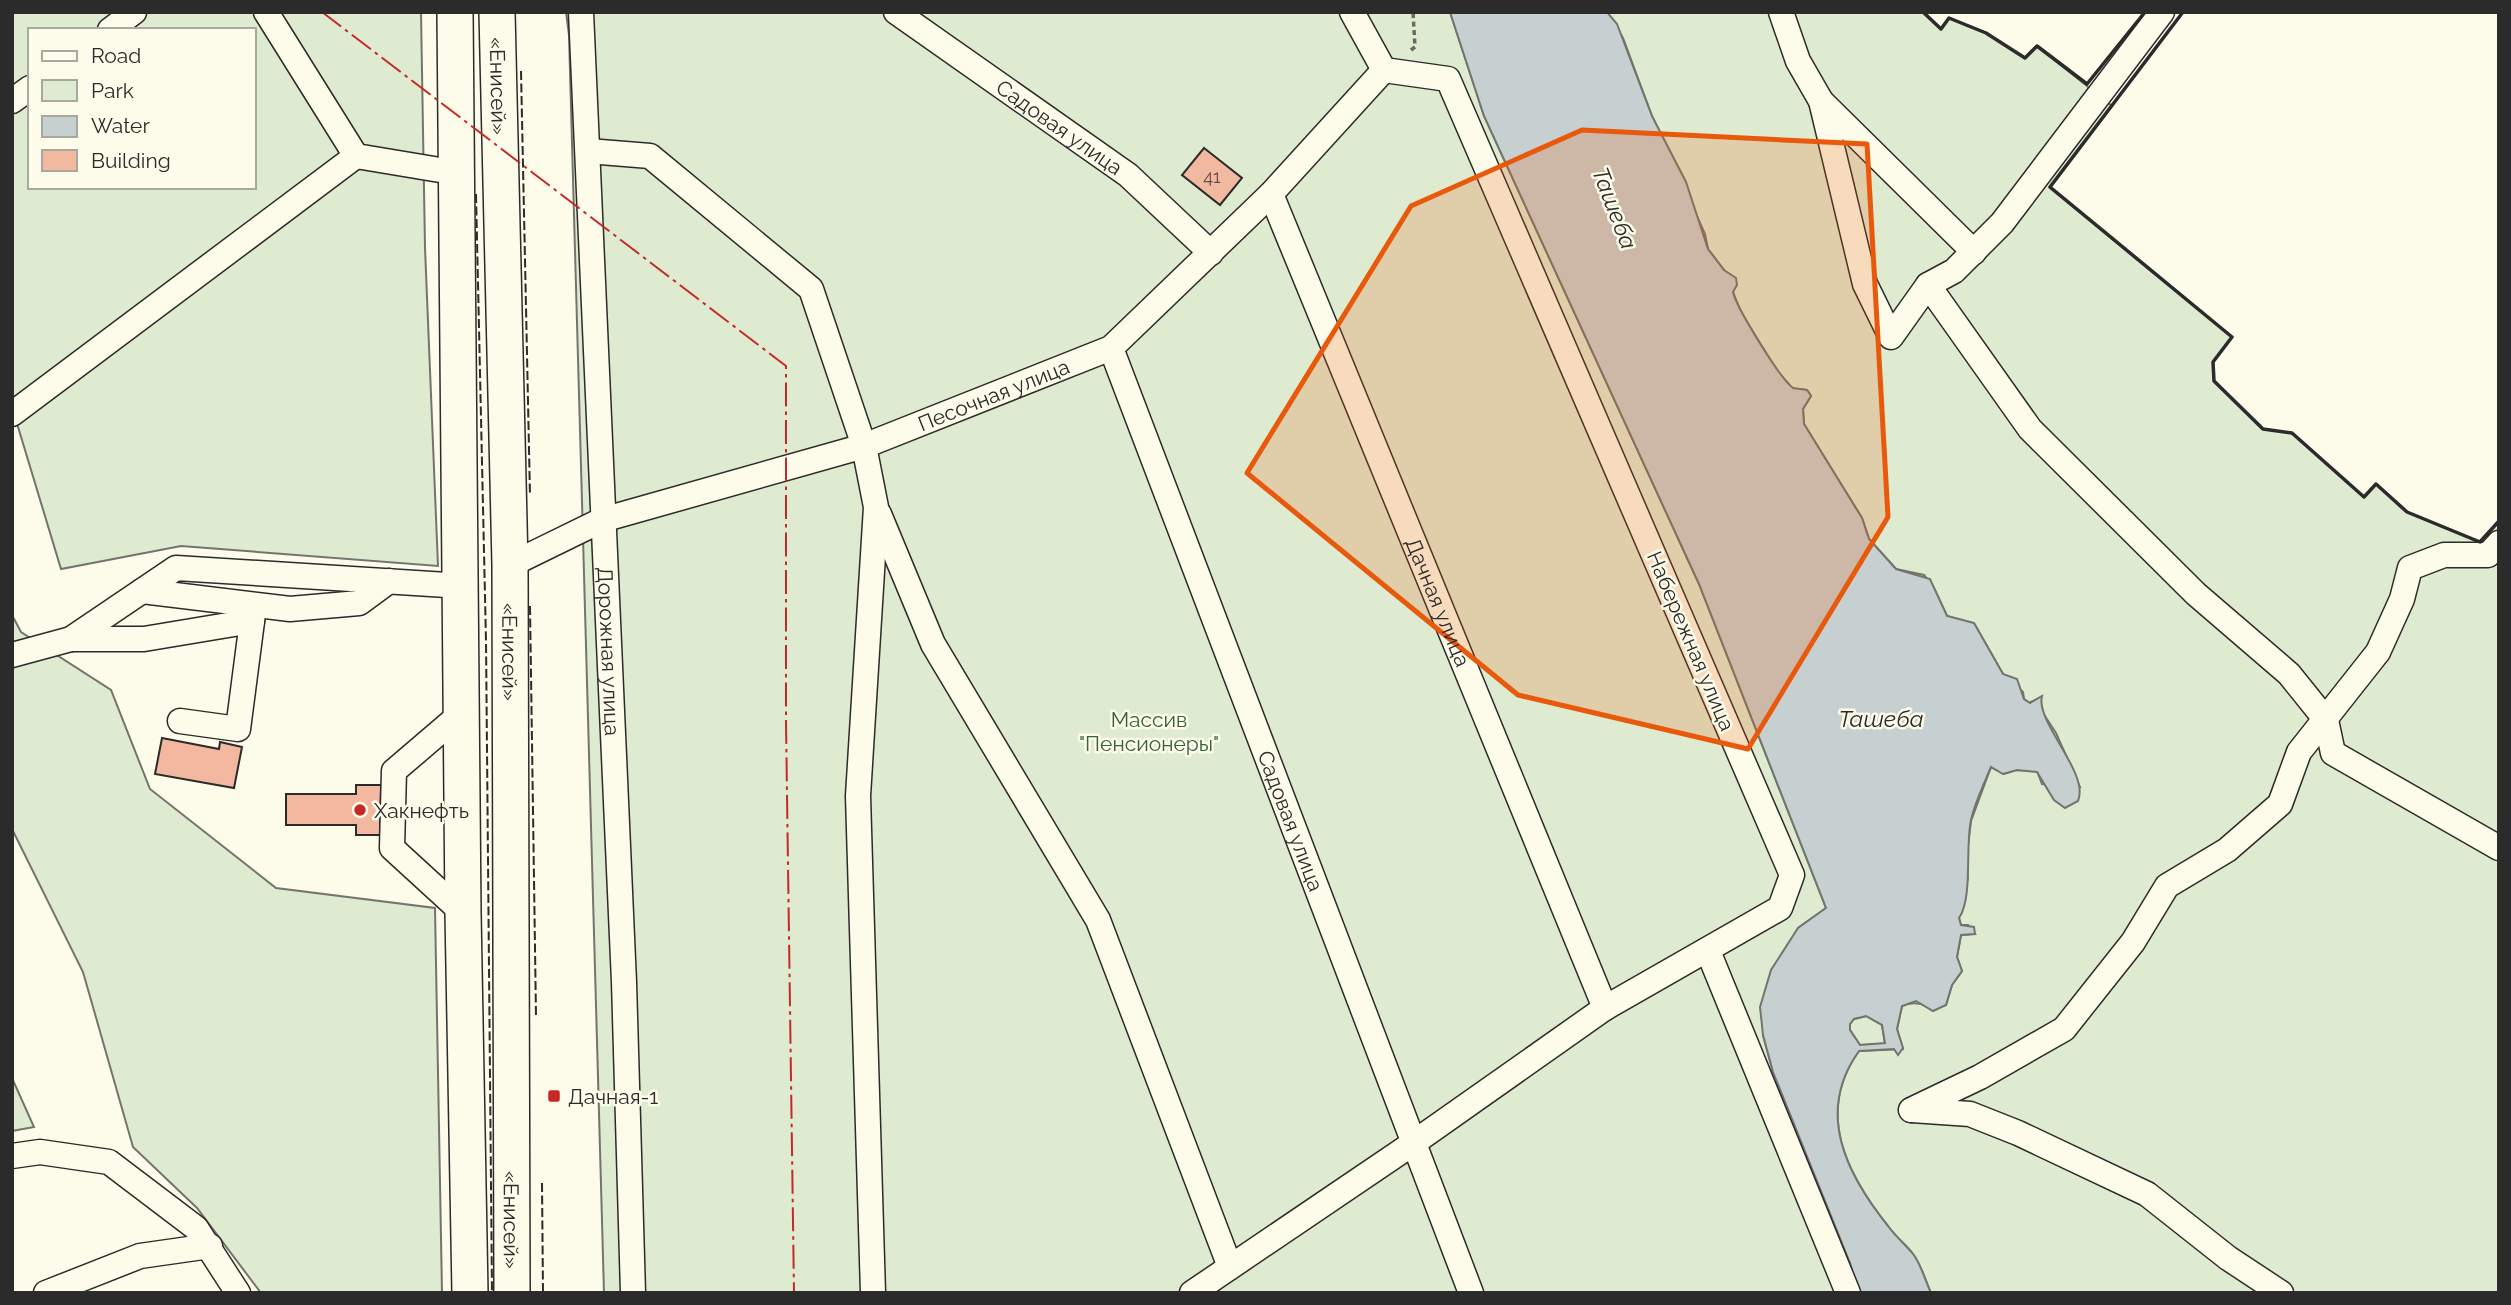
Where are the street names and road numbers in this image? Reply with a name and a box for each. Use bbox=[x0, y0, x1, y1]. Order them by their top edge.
street label: «Енисей» bbox=[485, 37, 512, 135]
street label: Садовая улица bbox=[992, 74, 1128, 180]
street label: Песочная улица bbox=[914, 353, 1073, 436]
street label: Дачная улица bbox=[1401, 534, 1476, 670]
street label: Набережная улица bbox=[1642, 547, 1740, 735]
street label: Дорожная улица bbox=[593, 566, 626, 736]
street label: «Енисей» bbox=[498, 603, 523, 701]
street label: Садовая улица bbox=[1253, 747, 1329, 895]
street label: «Енисей» bbox=[499, 1171, 524, 1269]

